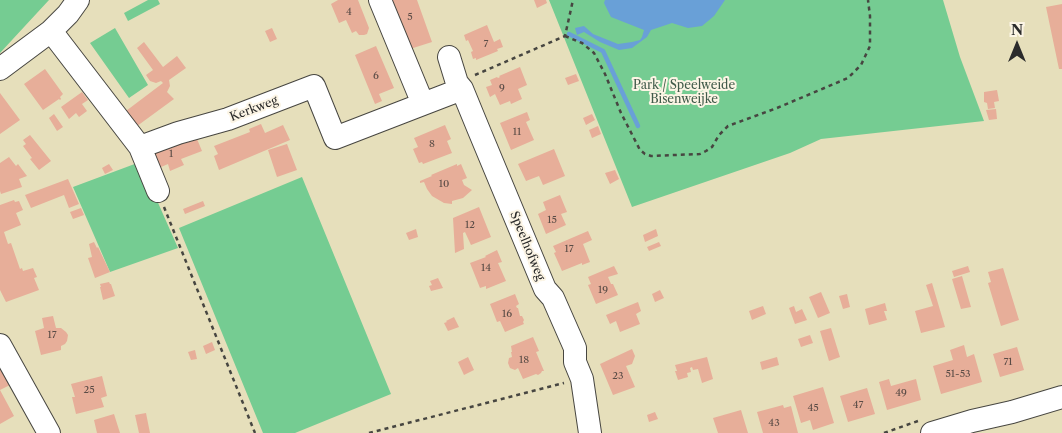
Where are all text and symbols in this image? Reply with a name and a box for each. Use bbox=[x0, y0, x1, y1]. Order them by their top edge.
house number: 4 bbox=[346, 6, 352, 18]
house number: 5 bbox=[407, 11, 413, 23]
north arrow bbox=[992, 20, 1042, 70]
text: N bbox=[1011, 21, 1023, 39]
house number: 7 bbox=[484, 38, 488, 50]
house number: 6 bbox=[373, 70, 379, 82]
park label: Park / Speelweide Bisenweijke bbox=[633, 79, 735, 107]
house number: 9 bbox=[499, 82, 505, 94]
street label: Kerkweg bbox=[228, 93, 280, 125]
house number: 11 bbox=[513, 126, 521, 138]
house number: 8 bbox=[429, 138, 435, 150]
house number: 1 bbox=[169, 148, 173, 160]
house number: 10 bbox=[439, 178, 449, 190]
street label: Speelhofweg bbox=[507, 209, 547, 283]
house number: 15 bbox=[547, 214, 557, 226]
house number: 12 bbox=[465, 219, 475, 231]
house number: 17 bbox=[564, 243, 574, 255]
house number: 14 bbox=[481, 262, 491, 274]
house number: 19 bbox=[598, 284, 608, 296]
house number: 16 bbox=[502, 308, 512, 320]
house number: 17 bbox=[47, 329, 57, 341]
house number: 18 bbox=[519, 354, 529, 366]
house number: 71 bbox=[1003, 356, 1013, 368]
house number: 51-53 bbox=[945, 368, 971, 380]
house number: 23 bbox=[612, 370, 624, 382]
house number: 25 bbox=[83, 384, 95, 396]
house number: 49 bbox=[895, 387, 907, 399]
house number: 47 bbox=[853, 399, 863, 411]
house number: 45 bbox=[807, 402, 819, 414]
house number: 43 bbox=[768, 417, 780, 429]

